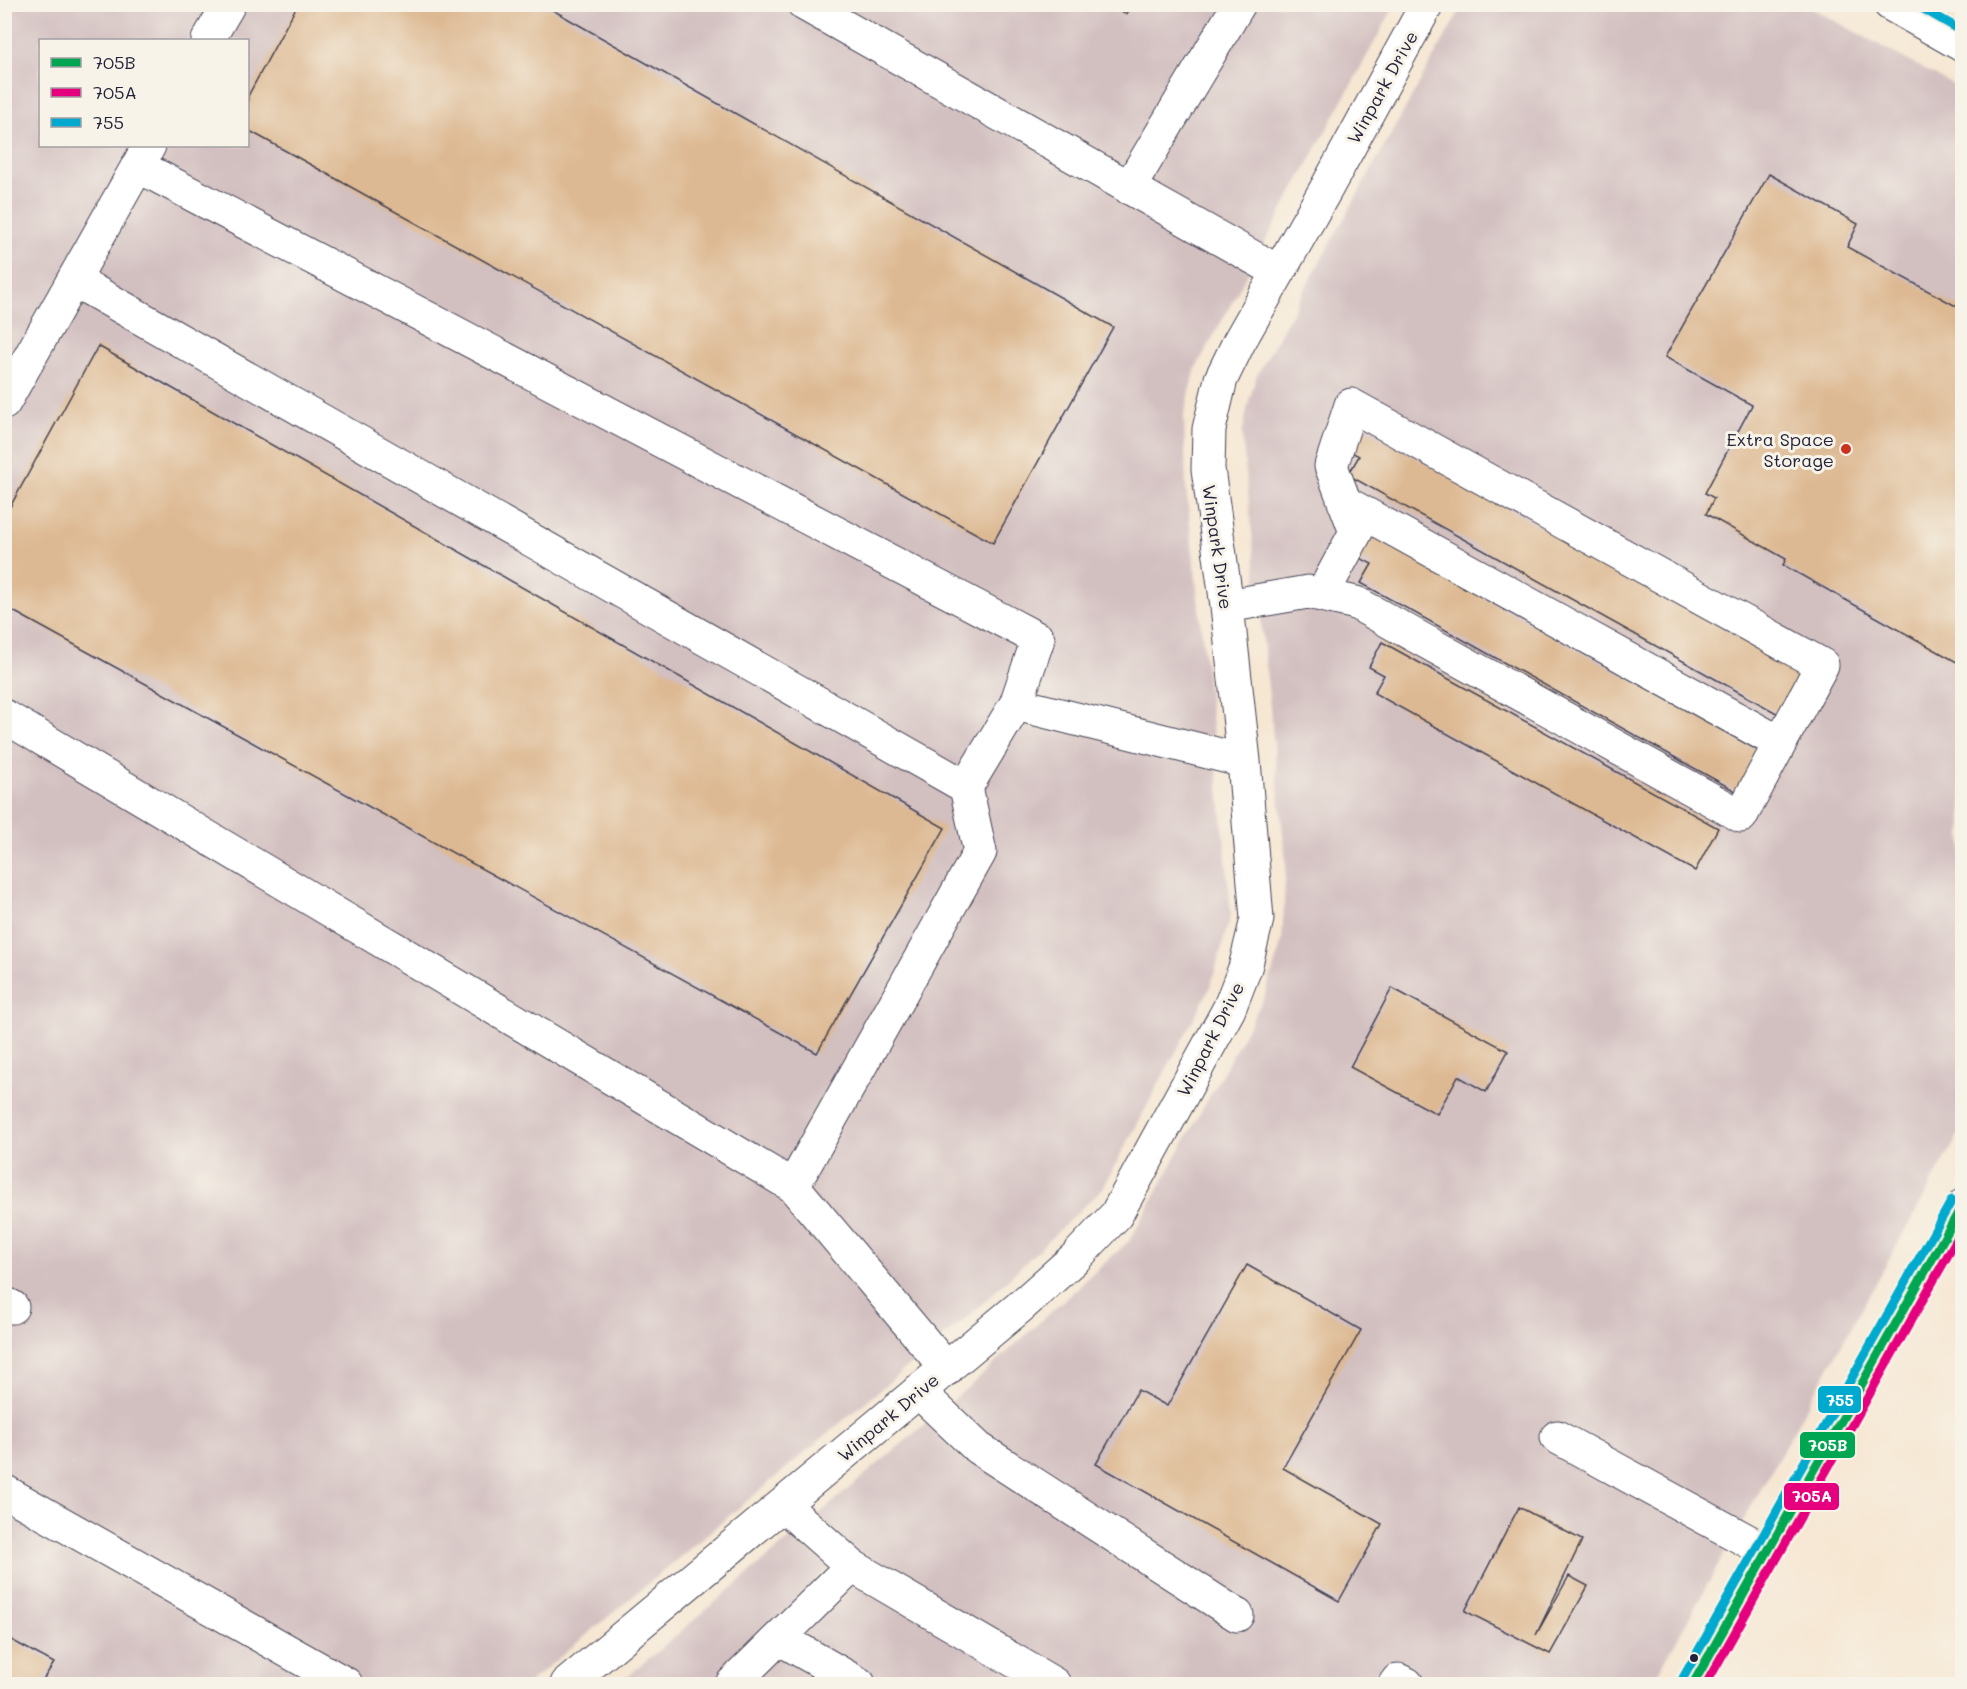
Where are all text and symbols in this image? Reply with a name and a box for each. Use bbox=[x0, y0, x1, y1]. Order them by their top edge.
street label: Winpark Drive bbox=[1341, 26, 1423, 148]
legend bbox=[39, 39, 249, 147]
text: 705B bbox=[93, 50, 136, 74]
text: 705A bbox=[93, 80, 137, 104]
text: 755 bbox=[93, 110, 124, 134]
place label: Extra Space Storage bbox=[1726, 427, 1834, 472]
marker: Extra Space Storage bbox=[1839, 442, 1853, 456]
street label: Winpark Drive bbox=[1197, 483, 1239, 611]
street label: Winpark Drive bbox=[1171, 978, 1249, 1100]
street label: Winpark Drive bbox=[832, 1367, 944, 1467]
line badge: 755 bbox=[1817, 1385, 1862, 1414]
text: 755 bbox=[1826, 1389, 1854, 1410]
line badge: 705B bbox=[1799, 1431, 1856, 1459]
text: 705B bbox=[1808, 1434, 1848, 1455]
line badge: 705A bbox=[1783, 1482, 1840, 1511]
text: 705A bbox=[1792, 1485, 1832, 1506]
unlabelled marker bbox=[1688, 1652, 1700, 1664]

